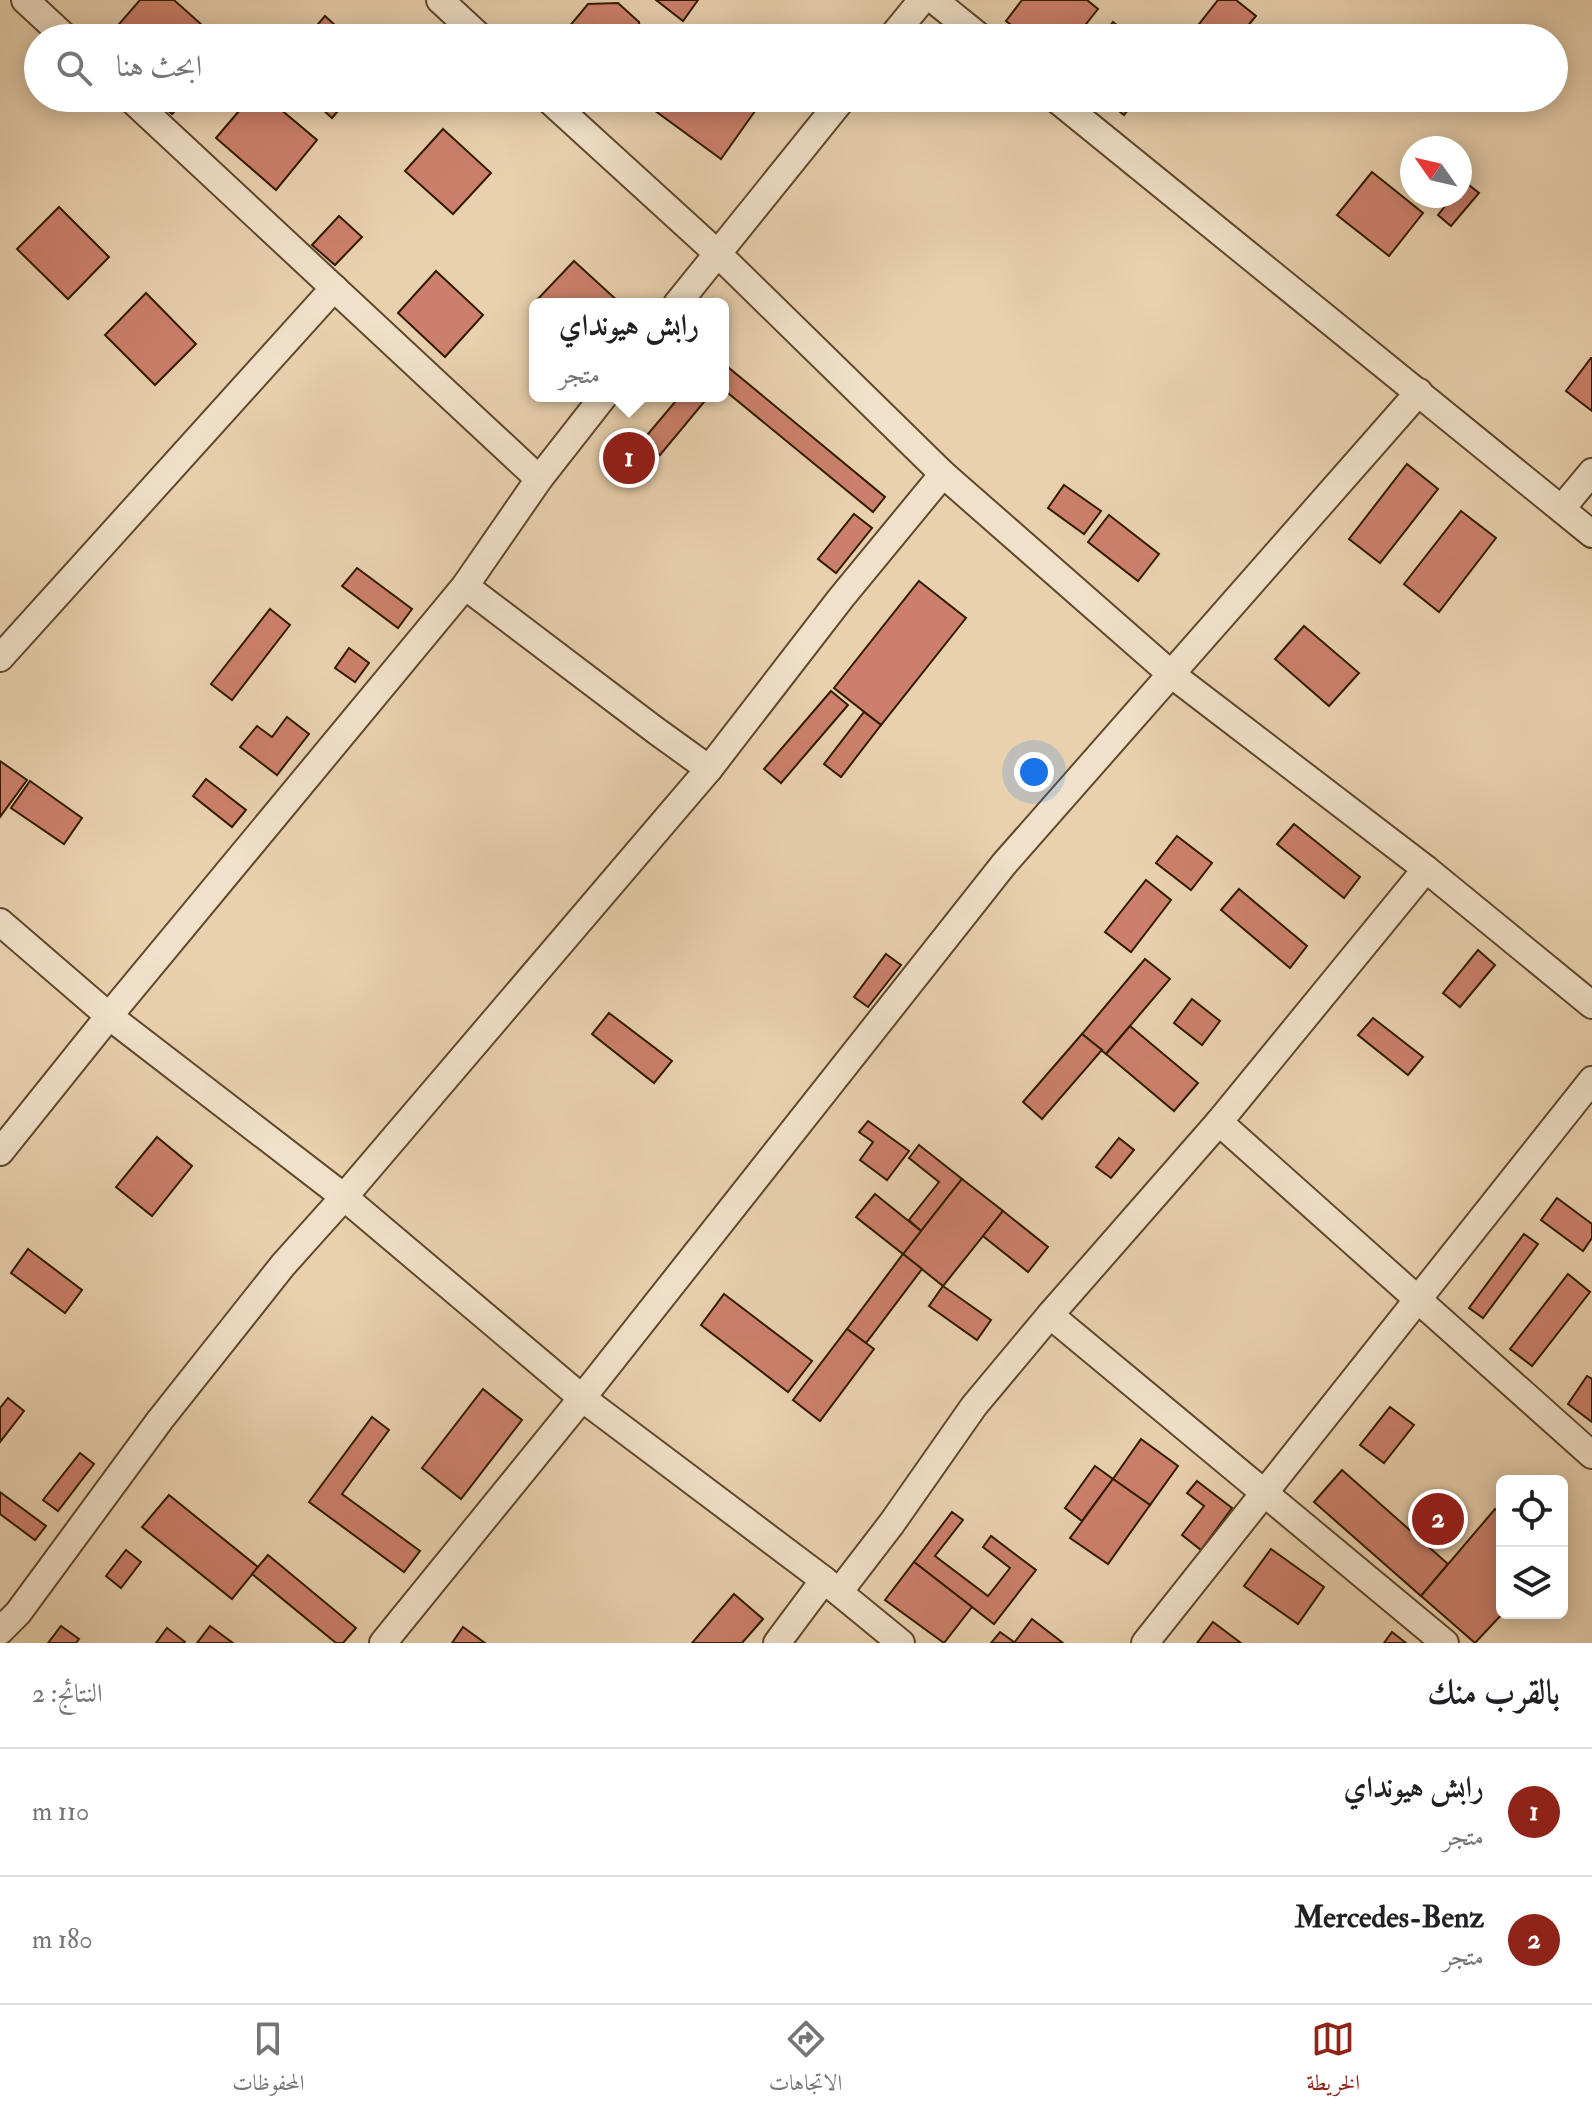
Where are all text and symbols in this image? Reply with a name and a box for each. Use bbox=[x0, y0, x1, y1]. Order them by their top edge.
search box bbox=[24, 24, 1568, 112]
icon: search bbox=[52, 46, 96, 90]
text: ابحث هنا bbox=[116, 48, 202, 85]
north arrow bbox=[1400, 136, 1472, 208]
popup bbox=[529, 298, 729, 402]
text: رابش هيونداي bbox=[559, 307, 699, 344]
text: متجر bbox=[559, 359, 600, 391]
pin: 1 bbox=[603, 428, 655, 488]
your location bbox=[1014, 752, 1054, 792]
map controls bbox=[1496, 1475, 1568, 1619]
button: locate bbox=[1496, 1475, 1568, 1547]
pin: 2 bbox=[1412, 1489, 1464, 1549]
button: layers bbox=[1496, 1547, 1568, 1619]
text: بالقرب منك bbox=[1427, 1671, 1560, 1714]
text: النتائج: 2 bbox=[32, 1678, 103, 1710]
text: رابش هيونداي bbox=[1344, 1769, 1484, 1806]
text: 110 m bbox=[32, 1796, 89, 1828]
text: 1 bbox=[1529, 1796, 1539, 1828]
text: متجر bbox=[1443, 1821, 1484, 1853]
text: Mercedes-Benz bbox=[1295, 1899, 1484, 1936]
text: 180 m bbox=[32, 1924, 92, 1956]
text: 2 bbox=[1527, 1924, 1541, 1956]
text: متجر bbox=[1443, 1941, 1484, 1973]
tab: المحفوظات bbox=[232, 2017, 305, 2104]
tab: الاتجاهات bbox=[769, 2017, 842, 2104]
tab: الخريطة bbox=[1306, 2017, 1360, 2104]

